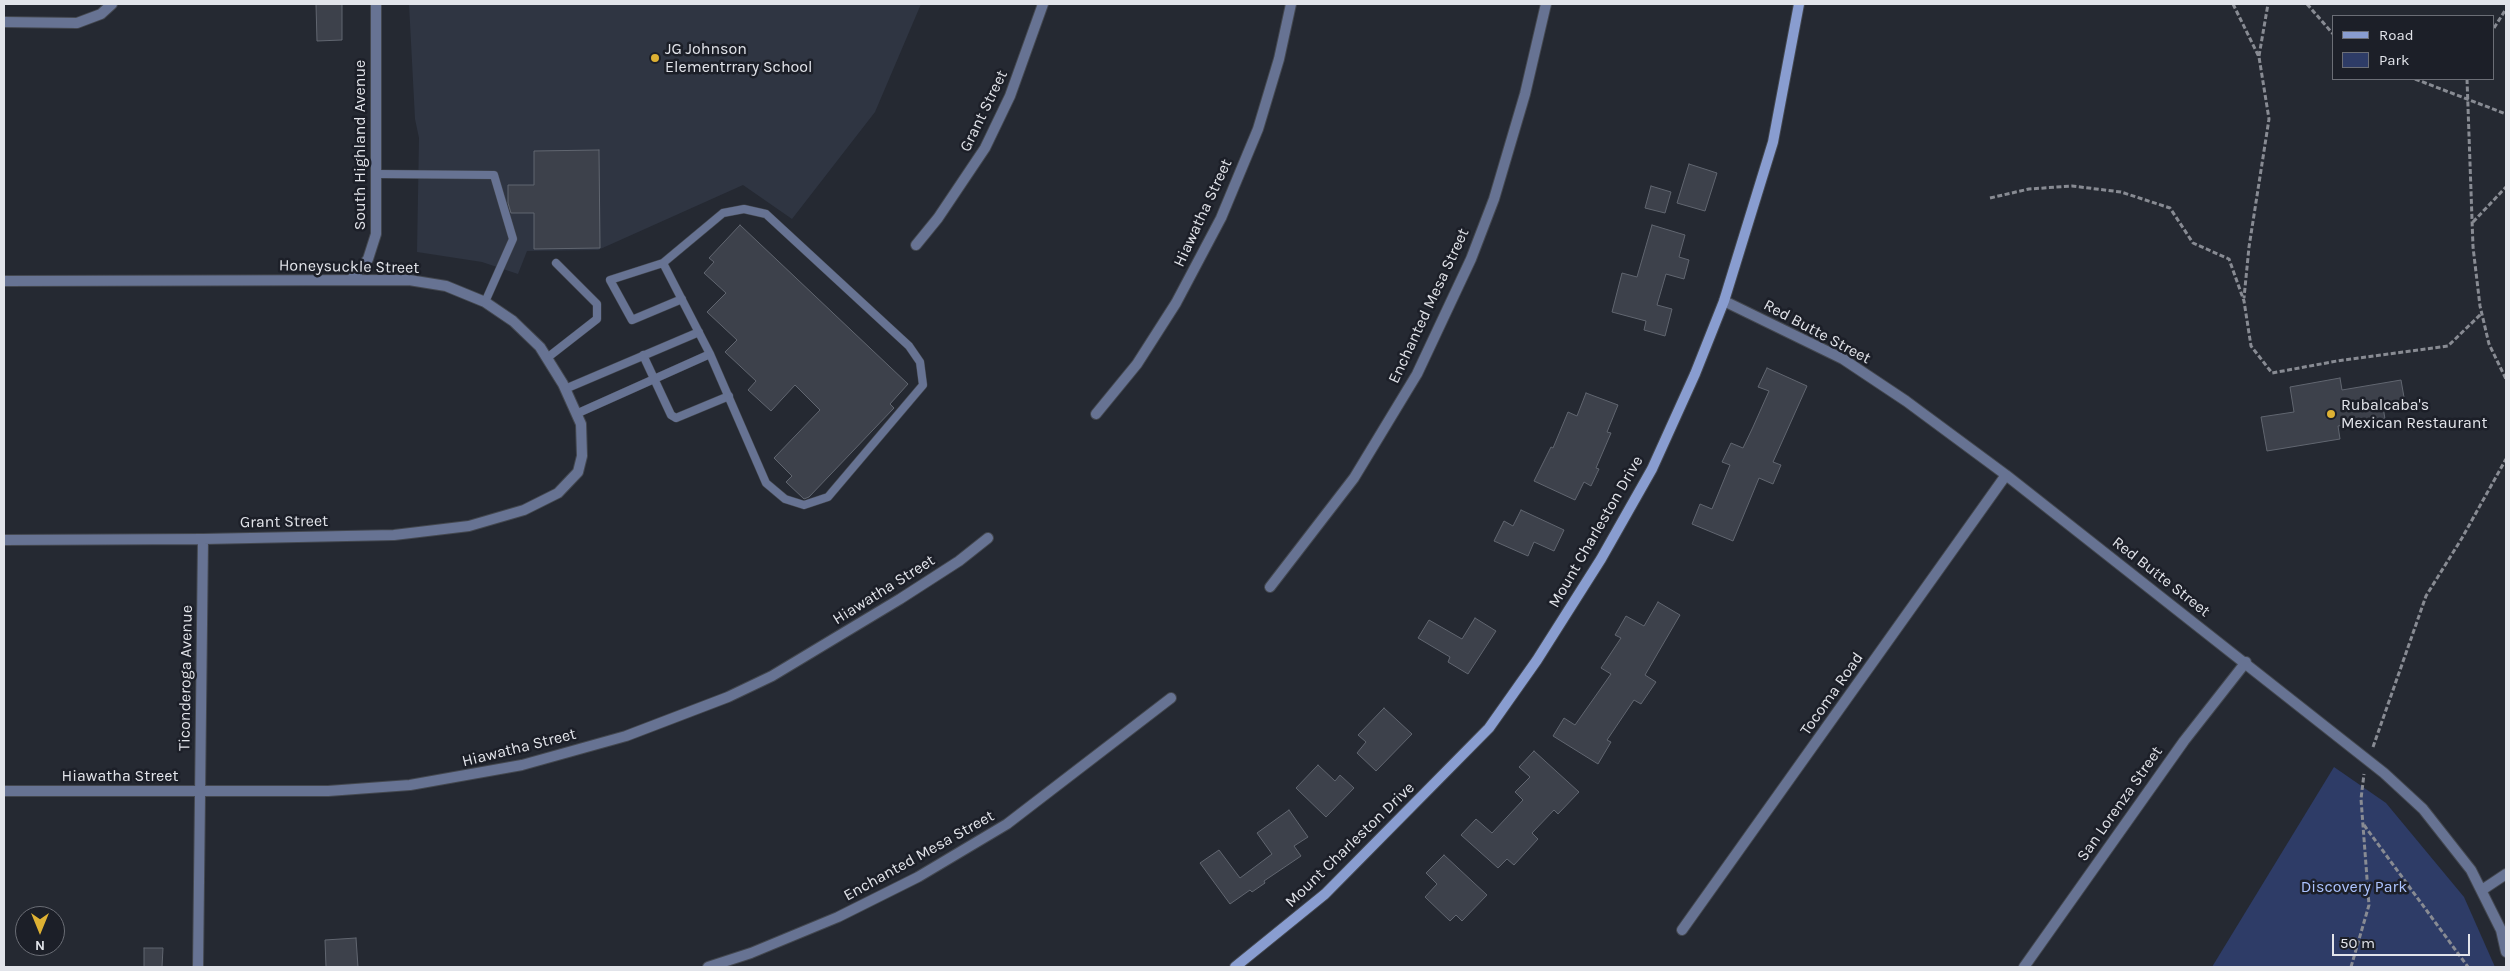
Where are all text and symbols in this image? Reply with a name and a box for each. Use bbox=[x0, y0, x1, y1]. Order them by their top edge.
legend bbox=[2332, 15, 2495, 80]
text: Road bbox=[2379, 26, 2414, 44]
place label: JG Johnson Elementrrary School bbox=[665, 39, 813, 77]
text: Park bbox=[2379, 51, 2409, 69]
marker: JG Johnson Elementrrary School bbox=[649, 52, 661, 64]
street label: South Highland Avenue bbox=[350, 60, 370, 230]
street label: Grant Street bbox=[956, 67, 1012, 155]
street label: Hiawatha Street bbox=[1170, 156, 1236, 270]
street label: Enchanted Mesa Street bbox=[1385, 225, 1473, 387]
street label: Honeysuckle Street bbox=[279, 256, 419, 278]
street label: Red Butte Street bbox=[1760, 296, 1874, 368]
place label: Rubalcaba's Mexican Restaurant bbox=[2341, 395, 2487, 433]
marker: Rubalcaba's Mexican Restaurant bbox=[2325, 408, 2337, 420]
street label: Mount Charleston Drive bbox=[1545, 453, 1647, 611]
street label: Grant Street bbox=[240, 512, 328, 532]
street label: Red Butte Street bbox=[2108, 533, 2214, 621]
street label: Hiawatha Street bbox=[829, 551, 939, 629]
street label: Ticonderoga Avenue bbox=[175, 605, 197, 751]
street label: Tocoma Road bbox=[1796, 649, 1868, 739]
street label: Hiawatha Street bbox=[460, 725, 578, 771]
street label: San Lorenza Street bbox=[2073, 743, 2167, 865]
street label: Hiawatha Street bbox=[62, 766, 178, 786]
street label: Mount Charleston Drive bbox=[1281, 778, 1419, 912]
street label: Enchanted Mesa Street bbox=[840, 807, 998, 905]
park label: Discovery Park bbox=[2301, 877, 2407, 897]
north arrow bbox=[15, 906, 65, 956]
scale bar bbox=[2335, 924, 2472, 956]
text: 50 m bbox=[2340, 934, 2375, 952]
text: N bbox=[35, 937, 45, 954]

